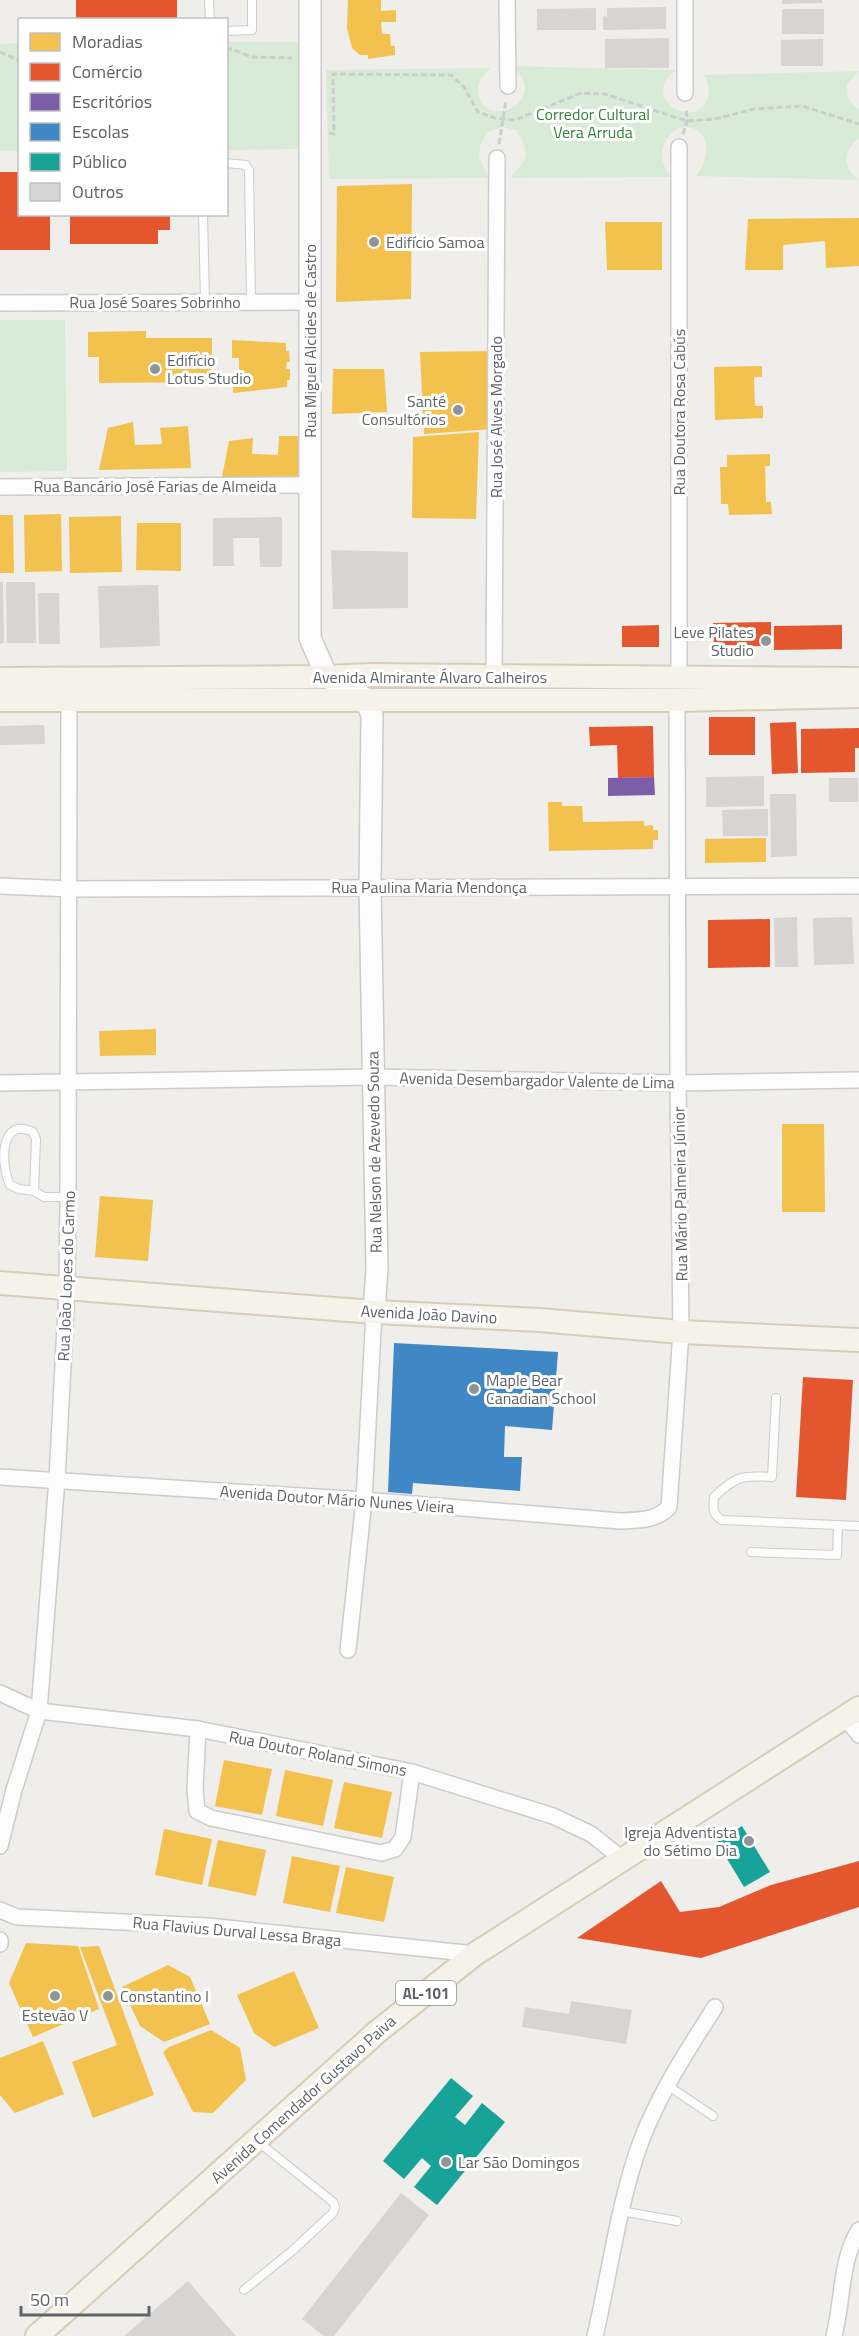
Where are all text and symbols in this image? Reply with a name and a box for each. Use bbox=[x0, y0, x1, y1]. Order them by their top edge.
legend bbox=[18, 18, 228, 216]
text: Moradias bbox=[72, 28, 143, 55]
text: Comércio bbox=[72, 58, 143, 85]
text: Escritórios bbox=[72, 88, 152, 115]
park label: Corredor Cultural Vera Arruda bbox=[536, 102, 650, 144]
text: Escolas bbox=[72, 118, 129, 145]
text: Público bbox=[72, 148, 127, 175]
text: Outros bbox=[72, 178, 124, 205]
place label: Edifício Samoa bbox=[386, 230, 484, 254]
marker: Edifício Samoa bbox=[367, 235, 381, 249]
street label: Rua Miguel Alcides de Castro bbox=[298, 244, 322, 438]
street label: Rua José Soares Sobrinho bbox=[69, 290, 241, 314]
street label: Rua Doutora Rosa Cabús bbox=[667, 329, 691, 495]
street label: Rua José Alves Morgado bbox=[484, 336, 508, 498]
place label: Edifício Lotus Studio bbox=[167, 348, 251, 390]
marker: Edifício Lotus Studio bbox=[148, 362, 162, 376]
place label: Santé Consultórios bbox=[362, 389, 446, 431]
marker: Santé Consultórios bbox=[451, 403, 465, 417]
street label: Rua Bancário José Farias de Almeida bbox=[34, 474, 277, 498]
place label: Leve Pilates Studio bbox=[673, 620, 754, 662]
marker: Leve Pilates Studio bbox=[759, 634, 773, 648]
street label: Avenida Almirante Álvaro Calheiros bbox=[313, 665, 547, 689]
street label: Rua Paulina Maria Mendonça bbox=[331, 875, 527, 899]
street label: Rua Nelson de Azevedo Souza bbox=[360, 1051, 388, 1253]
street label: Avenida Desembargador Valente de Lima bbox=[399, 1066, 675, 1094]
street label: Rua Mário Palmeira Júnior bbox=[666, 1106, 694, 1282]
street label: Rua João Lopes do Carmo bbox=[51, 1190, 81, 1362]
street label: Avenida João Davino bbox=[360, 1298, 498, 1330]
place label: Maple Bear Canadian School bbox=[486, 1368, 596, 1410]
marker: Maple Bear Canadian School bbox=[467, 1382, 481, 1396]
street label: Avenida Doutor Mário Nunes Vieira bbox=[219, 1479, 455, 1519]
street label: Rua Doutor Roland Simons bbox=[227, 1724, 409, 1782]
place label: Igreja Adventista do Sétimo Dia bbox=[624, 1820, 737, 1862]
marker: Igreja Adventista do Sétimo Dia bbox=[742, 1834, 756, 1848]
street label: Rua Flavius Durval Lessa Braga bbox=[132, 1910, 342, 1952]
road number: AL-101 bbox=[396, 1981, 456, 2005]
place label: Constantino I bbox=[120, 1984, 209, 2008]
marker: Estevão V bbox=[48, 1989, 62, 2003]
marker: Constantino I bbox=[101, 1989, 115, 2003]
place label: Estevão V bbox=[22, 2003, 88, 2027]
street label: Avenida Comendador Gustavo Paiva bbox=[205, 2009, 401, 2189]
place label: Lar São Domingos bbox=[458, 2150, 580, 2174]
marker: Lar São Domingos bbox=[439, 2155, 453, 2169]
scale bar bbox=[21, 2279, 148, 2317]
text: 50 m bbox=[30, 2286, 69, 2313]

